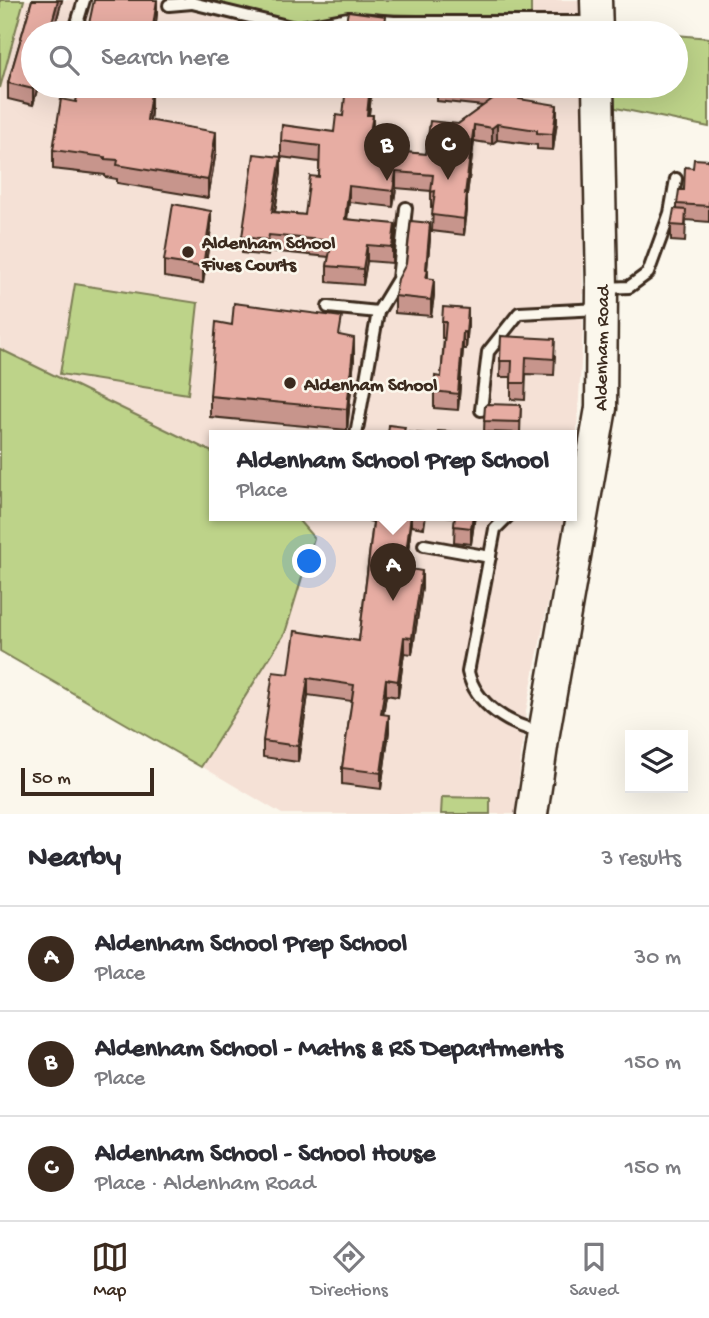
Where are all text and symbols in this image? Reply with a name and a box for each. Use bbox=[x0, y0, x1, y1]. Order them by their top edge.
search box bbox=[21, 21, 688, 98]
icon: search bbox=[45, 41, 83, 79]
text: Search here bbox=[101, 44, 229, 75]
pin: C bbox=[425, 122, 471, 180]
pin: B bbox=[364, 123, 410, 181]
place label: Aldenham School Fives Courts bbox=[201, 233, 335, 278]
marker: Aldenham School Fives Courts bbox=[180, 244, 196, 260]
street label: Aldenham Road bbox=[591, 283, 616, 411]
marker: Aldenham School bbox=[282, 375, 298, 391]
place label: Aldenham School bbox=[303, 375, 437, 398]
popup bbox=[209, 430, 577, 521]
text: Aldenham School Prep School bbox=[237, 447, 549, 478]
text: Place bbox=[237, 478, 287, 505]
pin: A bbox=[370, 543, 416, 601]
your location bbox=[292, 544, 326, 578]
map controls bbox=[625, 730, 688, 793]
button: layers bbox=[625, 730, 688, 793]
scale bar bbox=[21, 765, 154, 797]
text: 50 m bbox=[32, 768, 71, 791]
text: Nearby bbox=[28, 842, 121, 877]
text: 3 results bbox=[601, 846, 681, 873]
text: Aldenham School Prep School bbox=[95, 930, 407, 961]
text: A bbox=[44, 945, 58, 972]
text: 30 m bbox=[634, 945, 681, 972]
text: Place bbox=[95, 961, 145, 988]
text: Aldenham School - Maths & RS Departments bbox=[95, 1035, 563, 1066]
text: B bbox=[45, 1050, 57, 1077]
text: 150 m bbox=[625, 1050, 681, 1077]
text: Place bbox=[95, 1066, 145, 1093]
text: Aldenham School - School House bbox=[95, 1140, 435, 1171]
text: C bbox=[45, 1155, 57, 1182]
text: 150 m bbox=[625, 1155, 681, 1182]
text: Place · Aldenham Road bbox=[95, 1171, 315, 1198]
tab: Map bbox=[91, 1238, 129, 1303]
tab: Directions bbox=[311, 1238, 388, 1303]
tab: Saved bbox=[569, 1238, 618, 1303]

